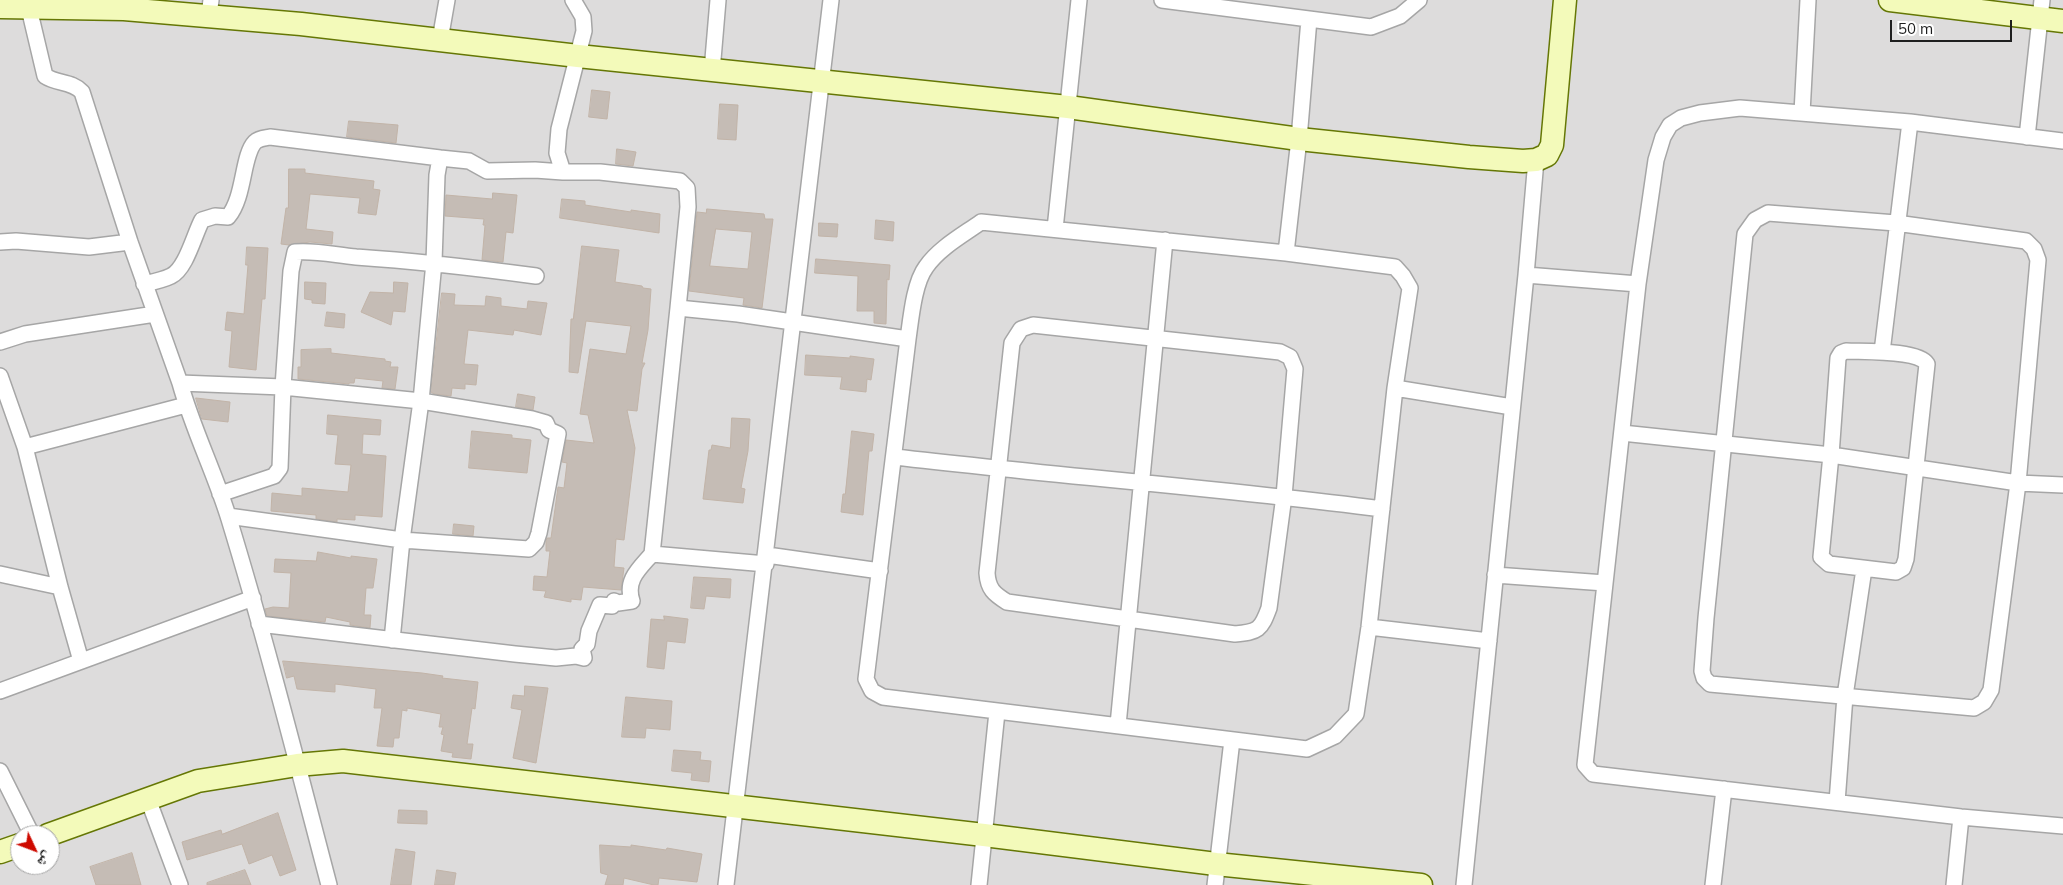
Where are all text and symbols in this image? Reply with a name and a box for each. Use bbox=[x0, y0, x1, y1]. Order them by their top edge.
scale bar bbox=[1893, 10, 2016, 42]
text: 50 m bbox=[1898, 19, 1933, 38]
north arrow bbox=[10, 825, 60, 875]
text: ش bbox=[34, 848, 57, 871]

